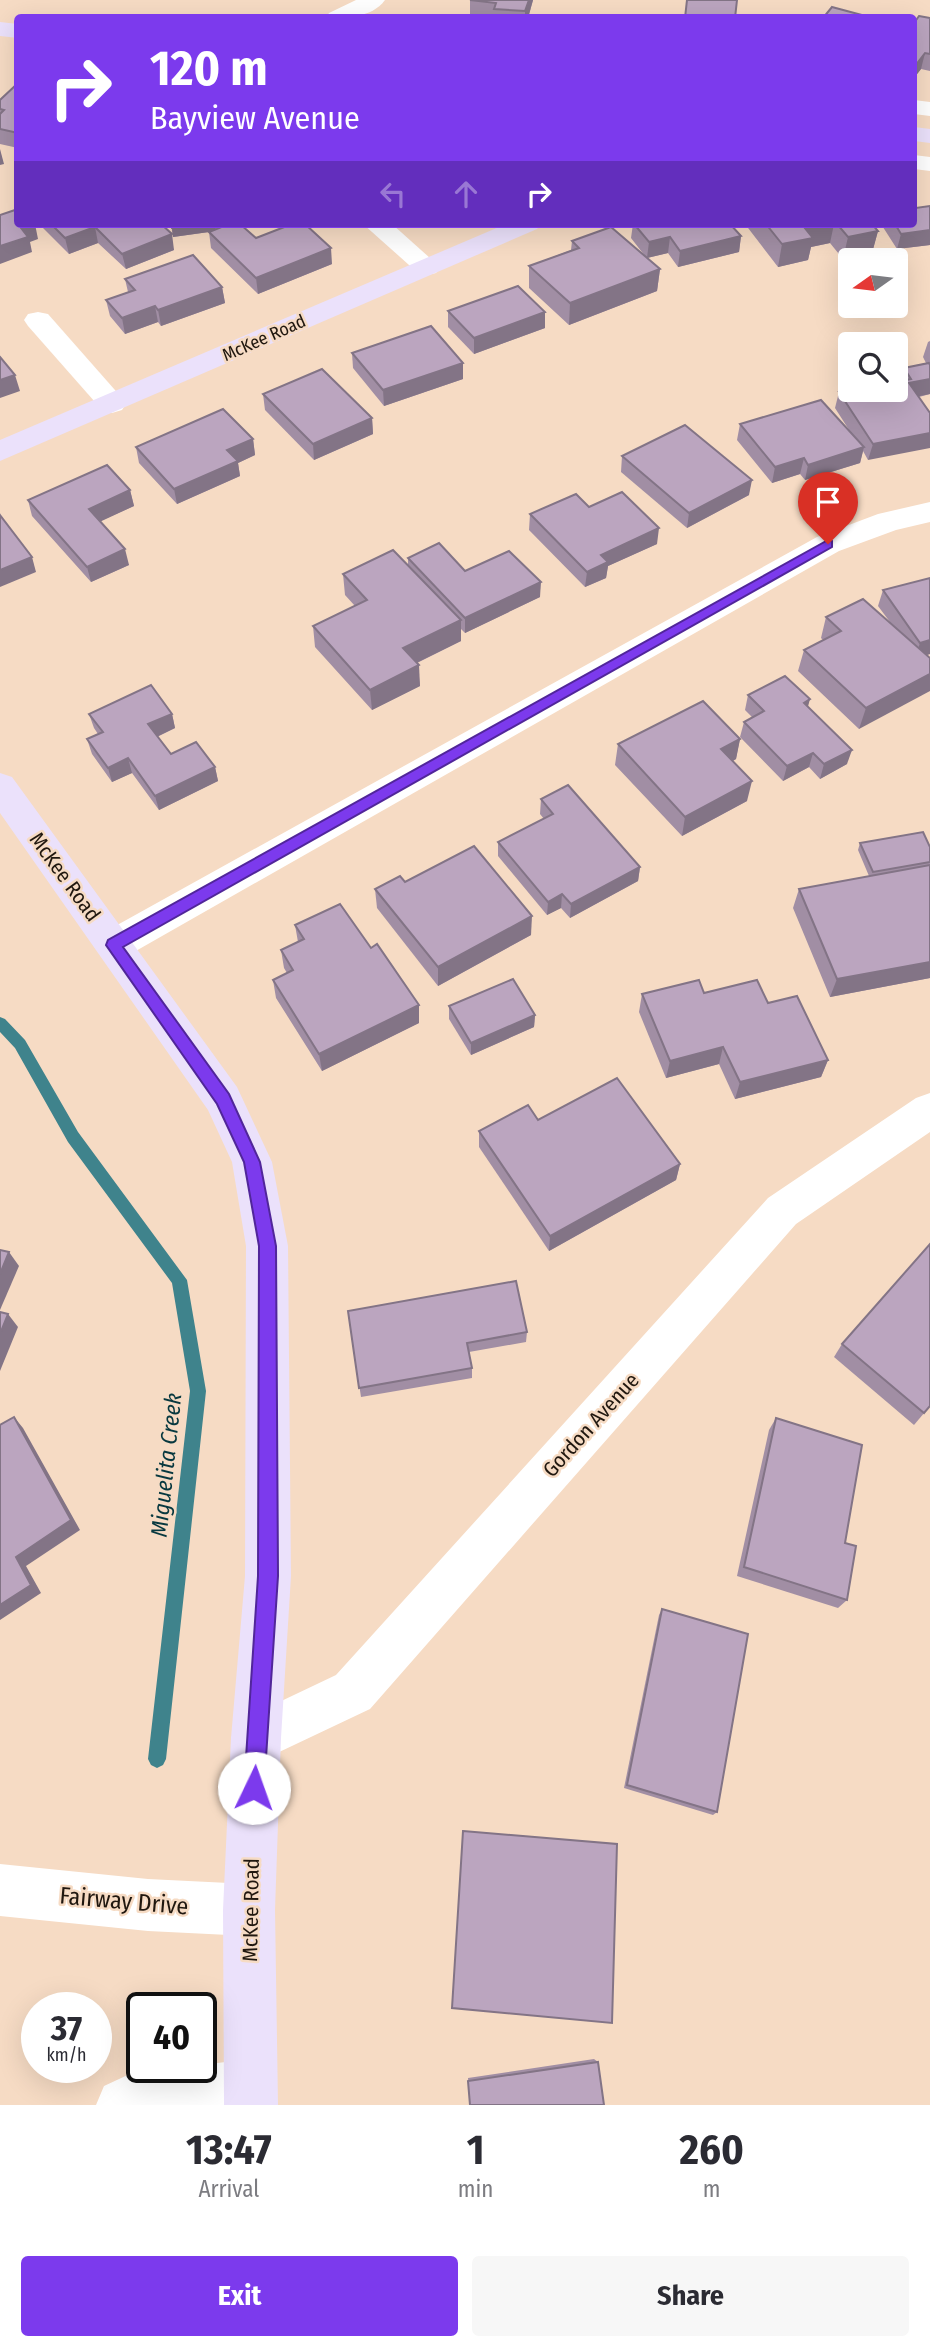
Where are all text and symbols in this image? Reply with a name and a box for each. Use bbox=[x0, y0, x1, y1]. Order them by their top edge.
text: 120 m bbox=[150, 39, 268, 98]
icon: right bbox=[35, 42, 126, 133]
text: Bayview Avenue bbox=[150, 99, 360, 137]
icon: left bbox=[374, 175, 412, 213]
icon: ahead bbox=[447, 175, 485, 213]
icon: right bbox=[520, 175, 558, 213]
north arrow bbox=[838, 248, 908, 318]
map controls bbox=[838, 248, 908, 402]
street label: McKee Road bbox=[219, 310, 309, 366]
button: search bbox=[838, 332, 908, 402]
pin bbox=[798, 472, 858, 544]
icon: arrive bbox=[809, 483, 847, 521]
street label: McKee Road bbox=[24, 827, 106, 927]
street label: Gordon Avenue bbox=[537, 1368, 645, 1482]
water label: Miguelita Creek bbox=[145, 1392, 187, 1538]
position arrow bbox=[217, 1751, 291, 1825]
street label: McKee Road bbox=[237, 1858, 265, 1962]
street label: Fairway Drive bbox=[58, 1881, 190, 1921]
speed limit sign: 40 bbox=[126, 1992, 217, 2083]
text: 37 bbox=[51, 2007, 82, 2049]
text: km/h bbox=[46, 2044, 87, 2066]
text: 13:47 bbox=[186, 2125, 272, 2175]
text: 1 bbox=[467, 2125, 485, 2175]
text: 260 bbox=[680, 2125, 744, 2175]
text: Arrival bbox=[198, 2175, 259, 2203]
text: min bbox=[458, 2175, 493, 2203]
text: m bbox=[703, 2175, 721, 2203]
button: Exit bbox=[21, 2256, 458, 2336]
button: Share bbox=[472, 2256, 909, 2336]

